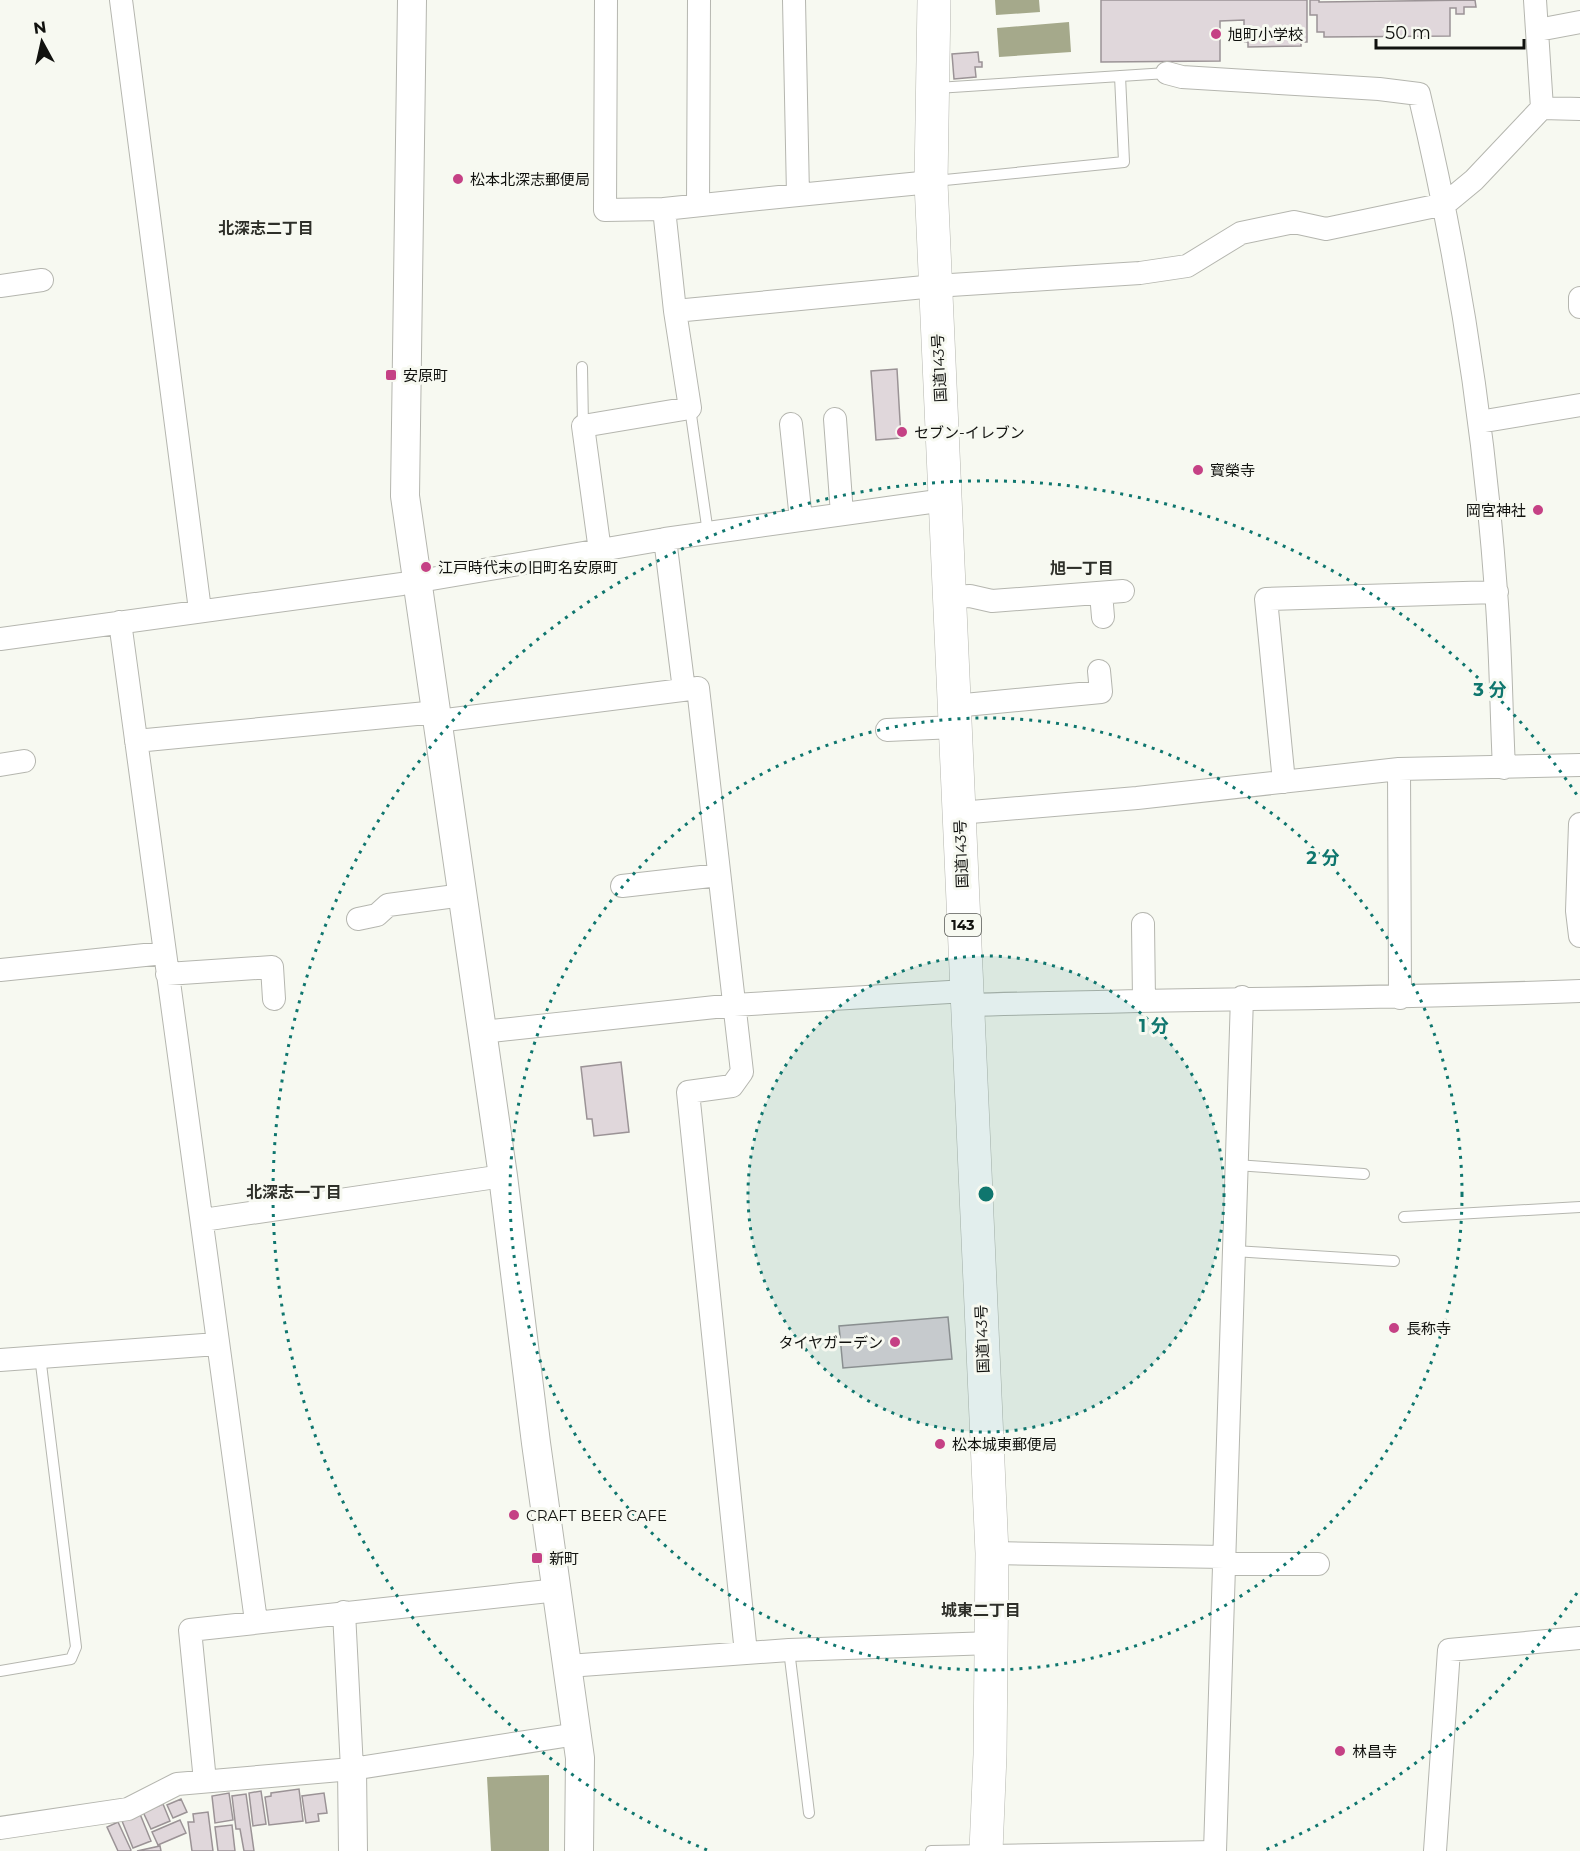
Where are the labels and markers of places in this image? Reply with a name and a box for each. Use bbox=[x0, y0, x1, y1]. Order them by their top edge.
place label: 旭町小学校 bbox=[1228, 25, 1303, 44]
marker: 旭町小学校 bbox=[1209, 27, 1223, 41]
place label: 松本北深志郵便局 bbox=[470, 170, 590, 189]
marker: 松本北深志郵便局 bbox=[451, 172, 465, 186]
place label: 安原町 bbox=[403, 366, 448, 385]
marker: 安原町 bbox=[384, 368, 398, 382]
place label: セブン-イレブン bbox=[914, 423, 1025, 442]
marker: セブン-イレブン bbox=[895, 425, 909, 439]
place label: 寳榮寺 bbox=[1210, 461, 1255, 480]
marker: 寳榮寺 bbox=[1191, 463, 1205, 477]
place label: 岡宮神社 bbox=[1466, 501, 1526, 520]
marker: 岡宮神社 bbox=[1531, 503, 1545, 517]
place label: 江戸時代末の旧町名安原町 bbox=[438, 558, 618, 577]
marker: 江戸時代末の旧町名安原町 bbox=[419, 560, 433, 574]
centre of rings bbox=[976, 1184, 996, 1204]
place label: 長称寺 bbox=[1406, 1319, 1451, 1338]
marker: 長称寺 bbox=[1387, 1321, 1401, 1335]
place label: タイヤガーデン bbox=[778, 1333, 883, 1352]
marker: タイヤガーデン bbox=[888, 1335, 902, 1349]
place label: 松本城東郵便局 bbox=[952, 1435, 1057, 1454]
marker: 松本城東郵便局 bbox=[933, 1437, 947, 1451]
place label: CRAFT BEER CAFE bbox=[526, 1506, 667, 1525]
marker: CRAFT BEER CAFE bbox=[507, 1508, 521, 1522]
place label: 新町 bbox=[549, 1549, 579, 1568]
marker: 新町 bbox=[530, 1551, 544, 1565]
place label: 林昌寺 bbox=[1352, 1742, 1397, 1761]
marker: 林昌寺 bbox=[1333, 1744, 1347, 1758]

